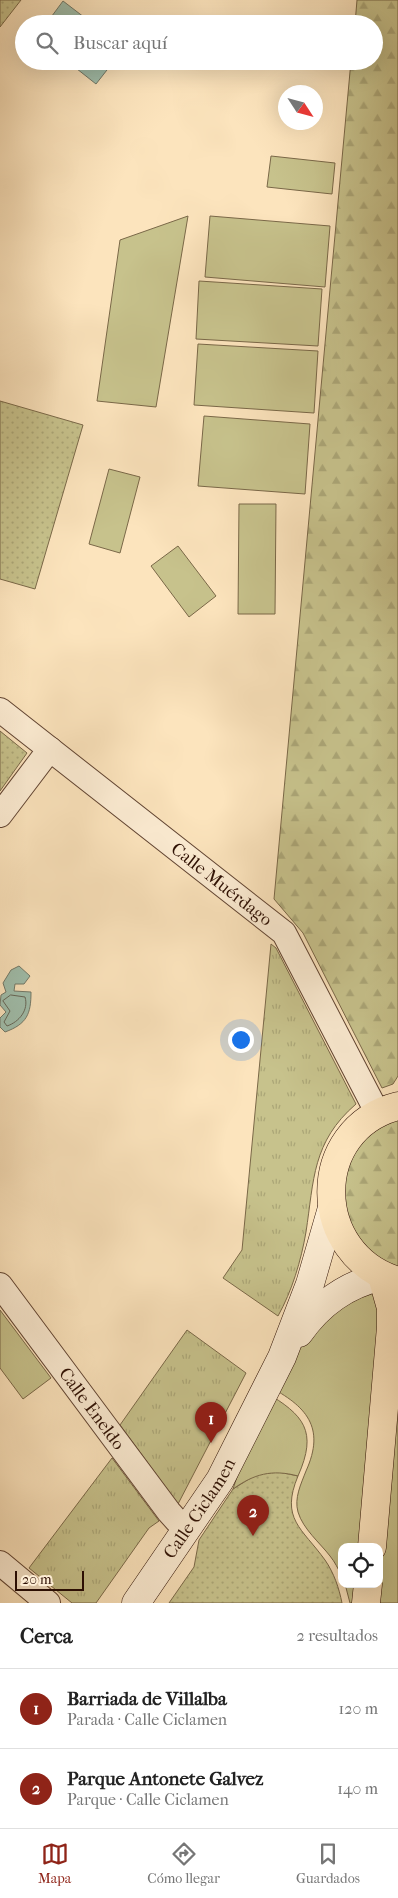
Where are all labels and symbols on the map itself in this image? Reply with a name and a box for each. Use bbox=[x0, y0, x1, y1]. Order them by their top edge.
north arrow bbox=[278, 85, 323, 130]
street label: Calle Muérdago bbox=[167, 838, 277, 930]
your location bbox=[228, 1027, 254, 1053]
street label: Calle Eneldo bbox=[55, 1363, 129, 1454]
pin: 1 bbox=[195, 1402, 227, 1443]
street label: Calle Ciclamen bbox=[159, 1454, 240, 1563]
pin: 2 bbox=[237, 1495, 269, 1536]
scale bar bbox=[15, 1568, 84, 1591]

